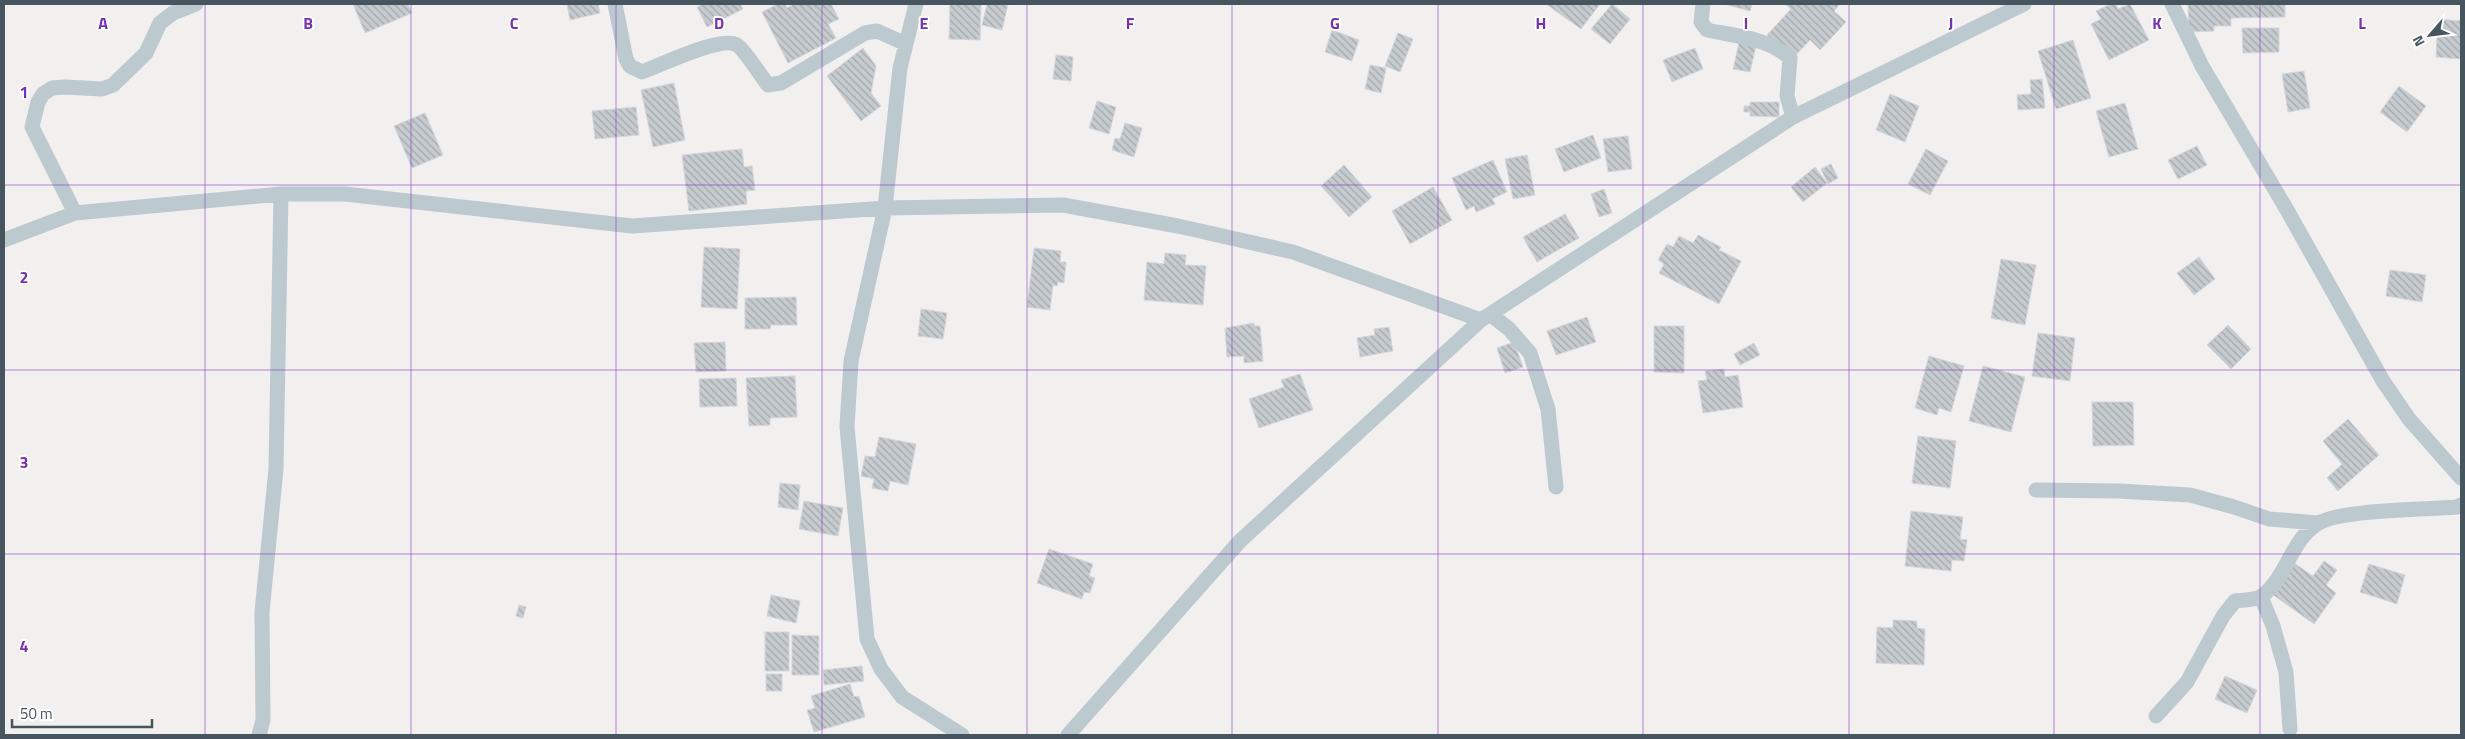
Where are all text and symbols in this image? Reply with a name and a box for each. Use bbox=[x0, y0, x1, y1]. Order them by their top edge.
north arrow bbox=[2405, 10, 2455, 60]
text: A bbox=[98, 11, 108, 35]
text: B bbox=[303, 11, 313, 35]
text: C bbox=[510, 11, 519, 35]
text: D bbox=[714, 11, 724, 35]
text: E bbox=[920, 11, 929, 35]
text: F bbox=[1126, 11, 1135, 35]
text: G bbox=[1330, 11, 1340, 35]
text: H bbox=[1536, 11, 1546, 35]
text: I bbox=[1744, 11, 1748, 35]
text: J bbox=[1949, 11, 1953, 35]
text: K bbox=[2152, 11, 2162, 35]
text: L bbox=[2358, 11, 2366, 35]
text: N bbox=[2407, 32, 2430, 51]
text: 1 bbox=[20, 80, 28, 104]
text: 2 bbox=[20, 265, 28, 289]
text: 3 bbox=[20, 450, 28, 474]
text: 4 bbox=[20, 634, 29, 658]
scale bar bbox=[12, 696, 152, 728]
text: 50 m bbox=[20, 702, 53, 725]

